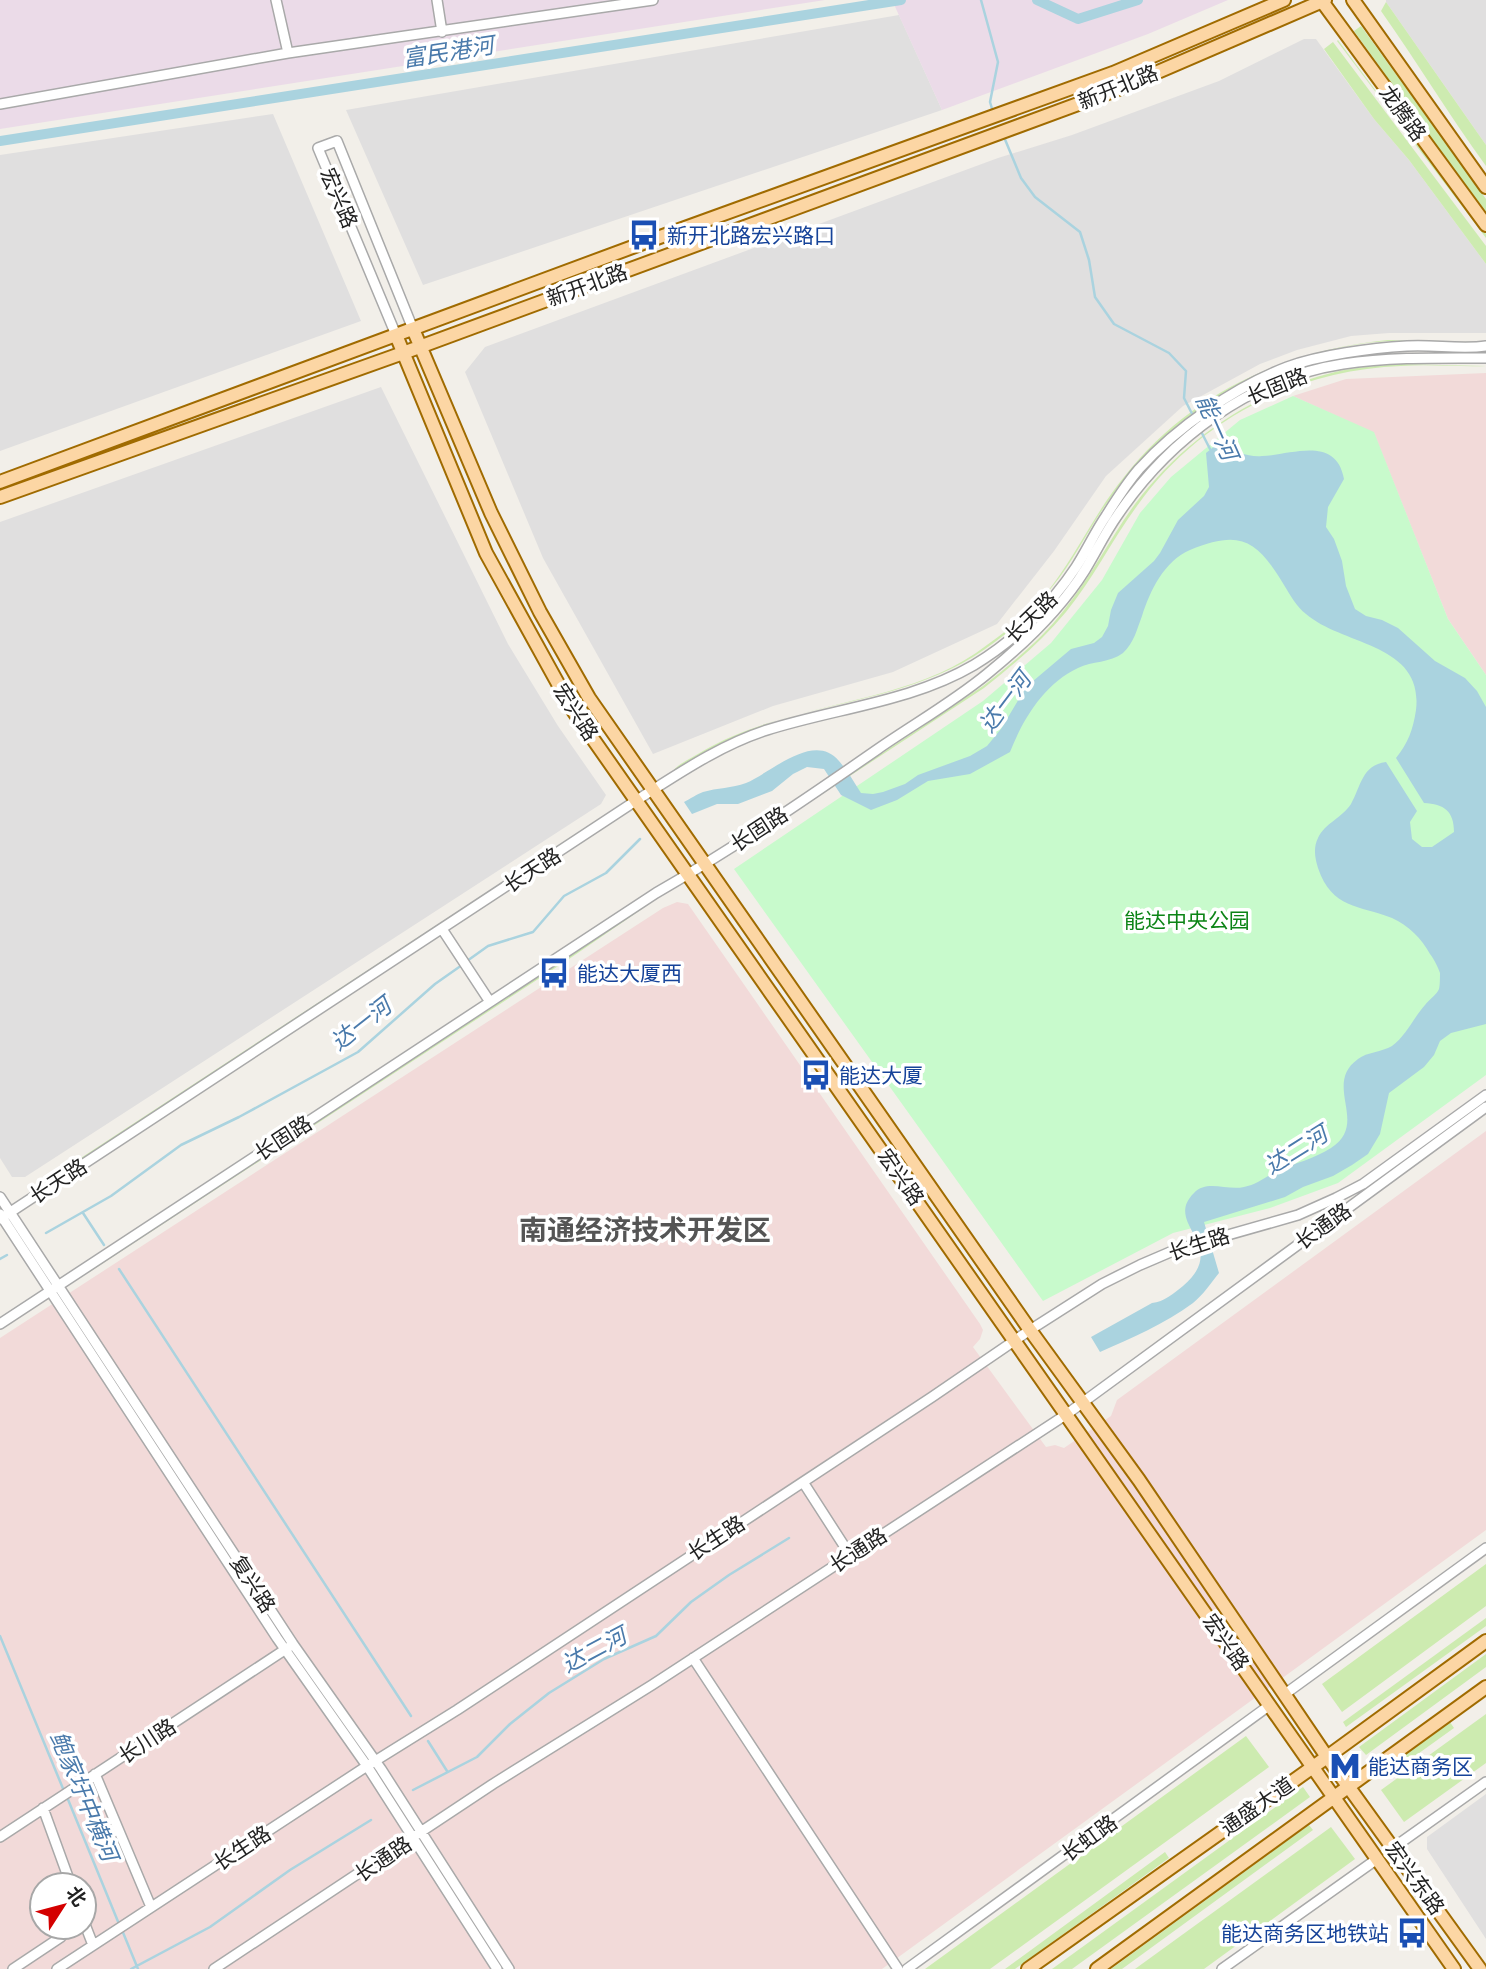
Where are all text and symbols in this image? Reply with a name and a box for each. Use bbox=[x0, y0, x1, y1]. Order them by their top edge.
water label: 富民港河 bbox=[400, 30, 500, 73]
street label: 新开北路 bbox=[1074, 60, 1162, 114]
street label: 龙腾路 bbox=[1374, 80, 1432, 146]
street label: 宏兴路 bbox=[315, 164, 363, 232]
bus stop icon: 新开北路宏兴路口 bbox=[627, 218, 661, 252]
place label: 新开北路宏兴路口 bbox=[667, 223, 835, 248]
street label: 新开北路 bbox=[543, 259, 631, 311]
street label: 长固路 bbox=[1243, 363, 1311, 409]
water label: 能一河 bbox=[1190, 390, 1245, 468]
street label: 长天路 bbox=[1000, 586, 1062, 648]
water label: 达一河 bbox=[973, 663, 1039, 738]
street label: 宏兴路 bbox=[548, 679, 604, 745]
street label: 长固路 bbox=[726, 801, 792, 857]
street label: 长天路 bbox=[499, 842, 565, 898]
park label: 能达中央公园 bbox=[1124, 908, 1250, 933]
bus stop icon: 能达大厦西 bbox=[537, 956, 571, 990]
place label: 能达大厦西 bbox=[577, 961, 682, 986]
water label: 达一河 bbox=[325, 989, 400, 1056]
bus stop icon: 能达大厦 bbox=[799, 1058, 833, 1092]
place label: 能达大厦 bbox=[839, 1063, 923, 1088]
street label: 长固路 bbox=[250, 1110, 316, 1166]
water label: 达二河 bbox=[1259, 1118, 1336, 1180]
street label: 宏兴路 bbox=[873, 1144, 929, 1210]
street label: 长天路 bbox=[25, 1153, 91, 1209]
street label: 长通路 bbox=[1290, 1197, 1356, 1255]
district label: 南通经济技术开发区 bbox=[519, 1213, 771, 1247]
street label: 长生路 bbox=[1165, 1222, 1233, 1266]
street label: 长生路 bbox=[683, 1510, 749, 1566]
street label: 长通路 bbox=[825, 1522, 891, 1578]
street label: 复兴路 bbox=[225, 1551, 281, 1617]
street label: 宏兴路 bbox=[1198, 1609, 1254, 1675]
water label: 达二河 bbox=[557, 1620, 635, 1679]
street label: 长川路 bbox=[114, 1713, 180, 1769]
water label: 鲍家圩中横河 bbox=[44, 1727, 125, 1869]
metro station icon: 能达商务区 bbox=[1328, 1749, 1362, 1783]
place label: 能达商务区 bbox=[1368, 1754, 1473, 1779]
street label: 通盛大道 bbox=[1215, 1772, 1299, 1840]
street label: 长虹路 bbox=[1056, 1809, 1122, 1867]
street label: 长生路 bbox=[209, 1820, 275, 1876]
street label: 长通路 bbox=[350, 1831, 416, 1887]
street label: 宏兴东路 bbox=[1380, 1837, 1450, 1919]
north arrow bbox=[28, 1871, 98, 1941]
text: 北 bbox=[61, 1882, 91, 1911]
bus stop icon: 能达商务区地铁站 bbox=[1395, 1916, 1429, 1950]
place label: 能达商务区地铁站 bbox=[1221, 1921, 1389, 1946]

